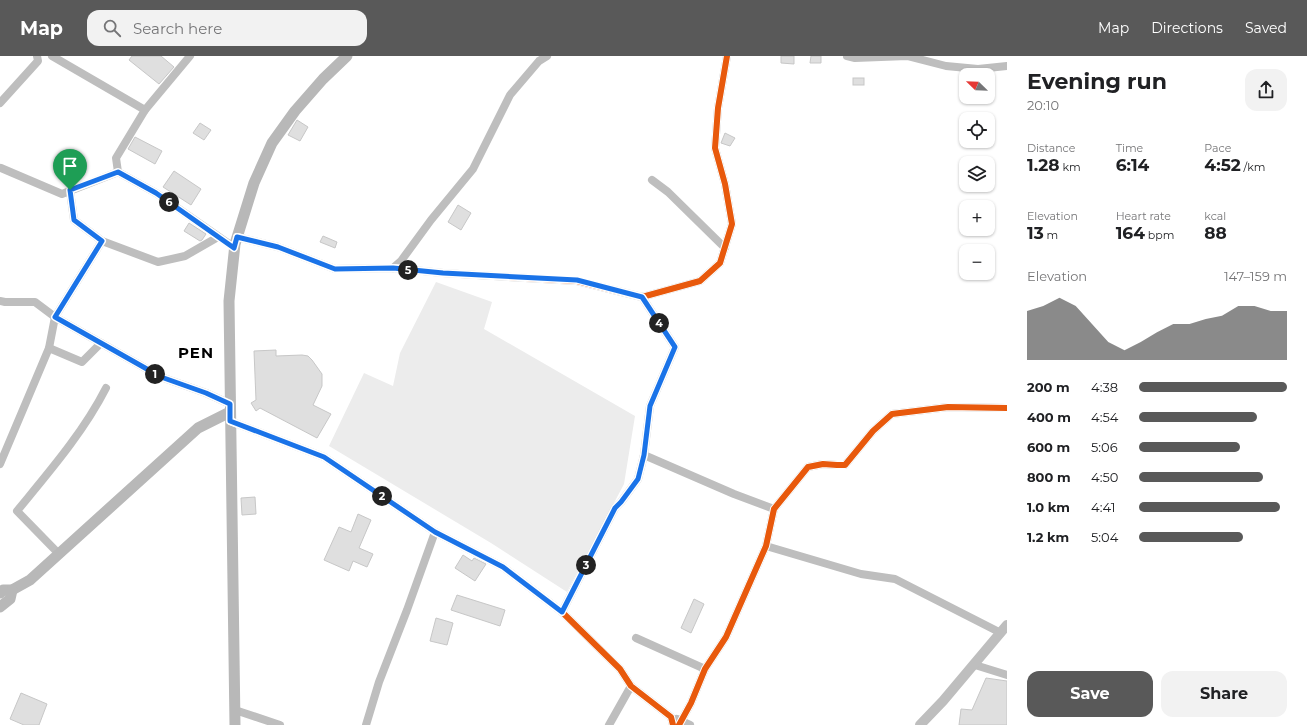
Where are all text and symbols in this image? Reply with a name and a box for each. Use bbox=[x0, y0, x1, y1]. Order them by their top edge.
search box bbox=[87, 10, 367, 46]
text: Map bbox=[20, 17, 63, 40]
icon: search bbox=[101, 17, 123, 39]
text: Search here bbox=[133, 19, 222, 38]
text: Map bbox=[1098, 19, 1129, 37]
text: Directions bbox=[1151, 19, 1223, 37]
text: Saved bbox=[1245, 19, 1287, 37]
north arrow bbox=[959, 68, 995, 104]
map controls bbox=[959, 68, 995, 280]
text: Evening run bbox=[1027, 68, 1167, 95]
button: share bbox=[1245, 69, 1287, 111]
text: 20:10 bbox=[1027, 97, 1059, 113]
button: locate bbox=[959, 112, 995, 148]
text: Distance bbox=[1027, 141, 1075, 155]
text: Time bbox=[1116, 141, 1143, 155]
text: Pace bbox=[1204, 141, 1231, 155]
pin bbox=[53, 149, 87, 190]
icon: arrive bbox=[59, 155, 81, 177]
text: 1.28 bbox=[1027, 155, 1060, 175]
text: 6:14 bbox=[1116, 155, 1149, 175]
text: 4:52 bbox=[1204, 155, 1241, 175]
button: layers bbox=[959, 156, 995, 192]
text: km bbox=[1060, 160, 1081, 174]
text: /km bbox=[1241, 160, 1266, 174]
pin: 6 bbox=[159, 192, 179, 212]
text: 6 bbox=[165, 195, 173, 209]
button: + bbox=[959, 200, 995, 236]
text: Elevation bbox=[1027, 209, 1078, 223]
text: Heart rate bbox=[1116, 209, 1171, 223]
text: kcal bbox=[1204, 209, 1226, 223]
text: 13 bbox=[1027, 223, 1044, 243]
text: 164 bbox=[1116, 223, 1145, 243]
text: 88 bbox=[1204, 223, 1227, 243]
text: m bbox=[1044, 228, 1058, 242]
text: bpm bbox=[1145, 228, 1174, 242]
button: − bbox=[959, 244, 995, 280]
pin: 5 bbox=[398, 260, 418, 280]
text: 5 bbox=[405, 263, 411, 277]
text: Elevation bbox=[1027, 268, 1087, 284]
text: 147–159 m bbox=[1224, 268, 1287, 284]
pin: 4 bbox=[649, 313, 669, 333]
text: 4 bbox=[655, 316, 663, 330]
district label: PEN bbox=[178, 343, 214, 362]
pin: 1 bbox=[145, 364, 165, 384]
text: 1 bbox=[153, 367, 157, 381]
text: 200 m bbox=[1027, 379, 1070, 395]
text: 4:38 bbox=[1091, 379, 1118, 395]
text: 400 m bbox=[1027, 409, 1071, 425]
text: 4:54 bbox=[1091, 409, 1118, 425]
text: 600 m bbox=[1027, 439, 1070, 455]
text: 5:06 bbox=[1091, 439, 1118, 455]
text: 800 m bbox=[1027, 469, 1071, 485]
text: 4:50 bbox=[1091, 469, 1118, 485]
pin: 2 bbox=[372, 486, 392, 506]
text: 2 bbox=[379, 489, 385, 503]
text: 1.0 km bbox=[1027, 499, 1070, 515]
text: 4:41 bbox=[1091, 499, 1115, 515]
text: 1.2 km bbox=[1027, 529, 1069, 545]
text: 5:04 bbox=[1091, 529, 1118, 545]
pin: 3 bbox=[576, 555, 596, 575]
text: 3 bbox=[583, 558, 589, 572]
button: Save bbox=[1027, 671, 1153, 717]
button: Share bbox=[1161, 671, 1287, 717]

